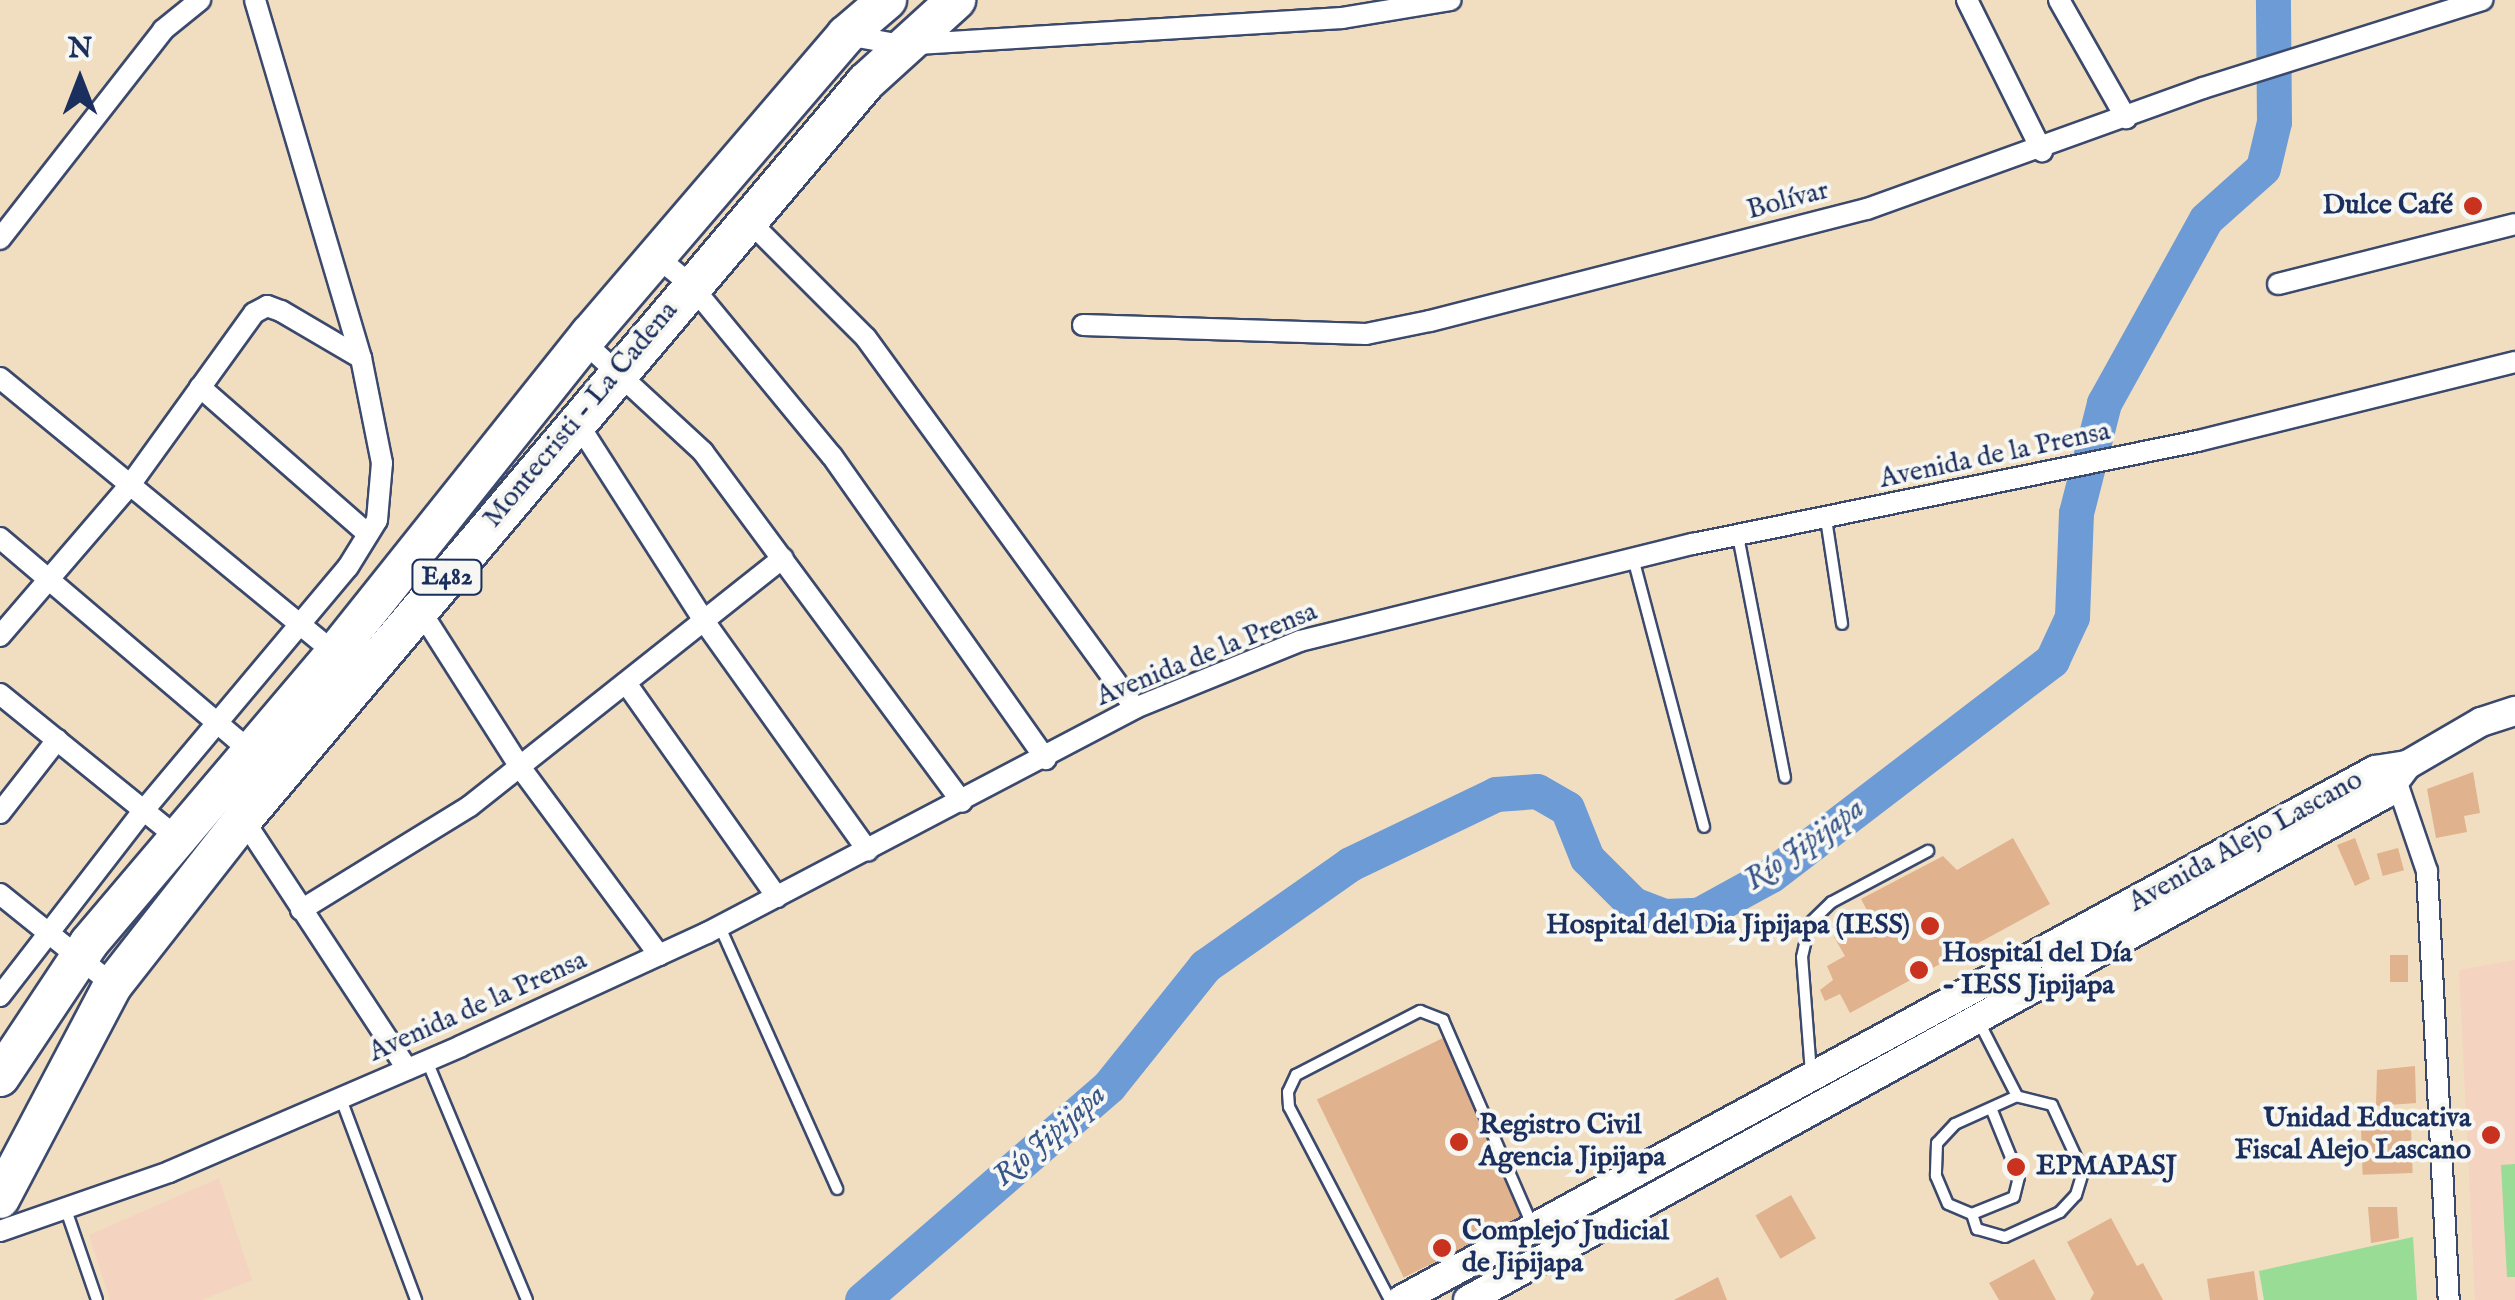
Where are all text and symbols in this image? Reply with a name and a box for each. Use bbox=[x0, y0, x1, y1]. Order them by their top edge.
north arrow bbox=[30, 30, 130, 130]
text: N bbox=[68, 32, 92, 67]
street label: Bolívar bbox=[1743, 174, 1833, 228]
place label: Dulce Café bbox=[2322, 189, 2453, 223]
marker: Dulce Café bbox=[2462, 195, 2484, 217]
street label: Montecristi - La Cadena bbox=[476, 295, 686, 535]
street label: Avenida de la Prensa bbox=[1877, 415, 2113, 497]
road number: E482 bbox=[410, 557, 484, 597]
street label: Avenida de la Prensa bbox=[1092, 595, 1322, 715]
street label: Avenida Alejo Lascano bbox=[2123, 764, 2369, 920]
water label: Río Jipijapa bbox=[1739, 791, 1871, 899]
place label: Hospital del Dia Jipijapa (IESS) bbox=[1546, 909, 1910, 943]
marker: Hospital del Dia Jipijapa (IESS) bbox=[1919, 915, 1941, 937]
place label: Hospital del Día - IESS Jipijapa bbox=[1942, 937, 2132, 1003]
street label: Avenida de la Prensa bbox=[364, 944, 592, 1070]
marker: Hospital del Día - IESS Jipijapa bbox=[1906, 957, 1932, 983]
water label: Río Jipijapa bbox=[986, 1077, 1114, 1195]
place label: Unidad Educativa Fiscal Alejo Lascano bbox=[2235, 1102, 2471, 1168]
place label: Registro Civil Agencia Jipijapa bbox=[1479, 1109, 1666, 1175]
marker: Unidad Educativa Fiscal Alejo Lascano bbox=[2480, 1124, 2502, 1146]
marker: Registro Civil Agencia Jipijapa bbox=[1448, 1131, 1470, 1153]
place label: EPMAPASJ bbox=[2036, 1150, 2177, 1184]
marker: EPMAPASJ bbox=[2005, 1156, 2027, 1178]
place label: Complejo Judicial de Jipijapa bbox=[1462, 1215, 1669, 1281]
marker: Complejo Judicial de Jipijapa bbox=[1431, 1237, 1453, 1259]

